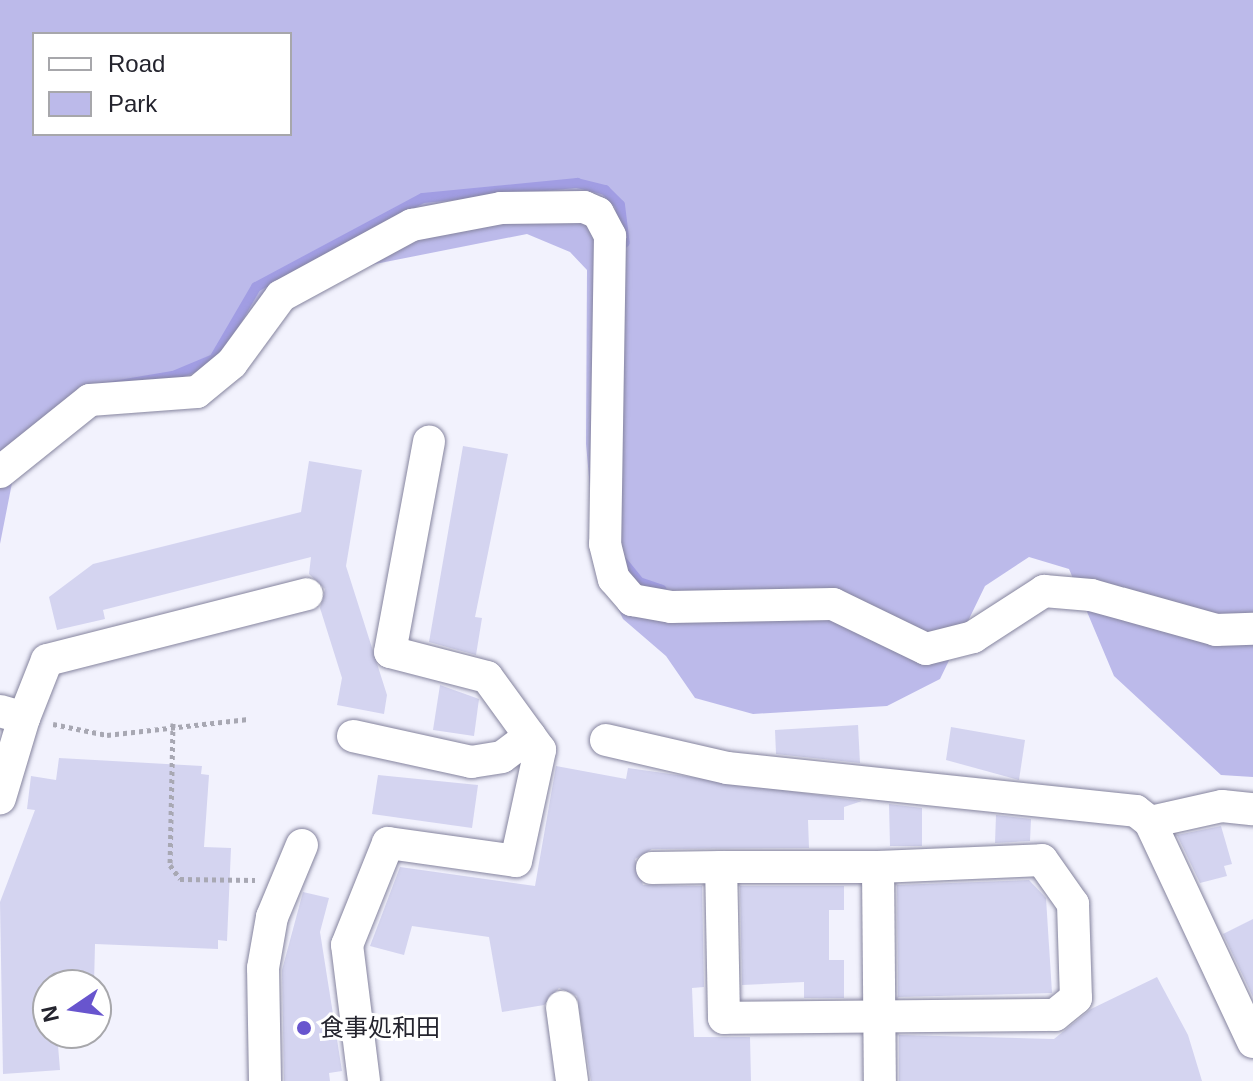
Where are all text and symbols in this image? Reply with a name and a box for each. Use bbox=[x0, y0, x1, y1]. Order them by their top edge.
legend bbox=[32, 32, 292, 136]
text: Road bbox=[108, 50, 165, 77]
text: Park bbox=[108, 90, 157, 117]
north arrow bbox=[32, 969, 112, 1049]
text: N bbox=[36, 1004, 64, 1025]
place label: 食事処和田 bbox=[320, 1014, 440, 1042]
marker: 食事処和田 bbox=[295, 1019, 313, 1037]

